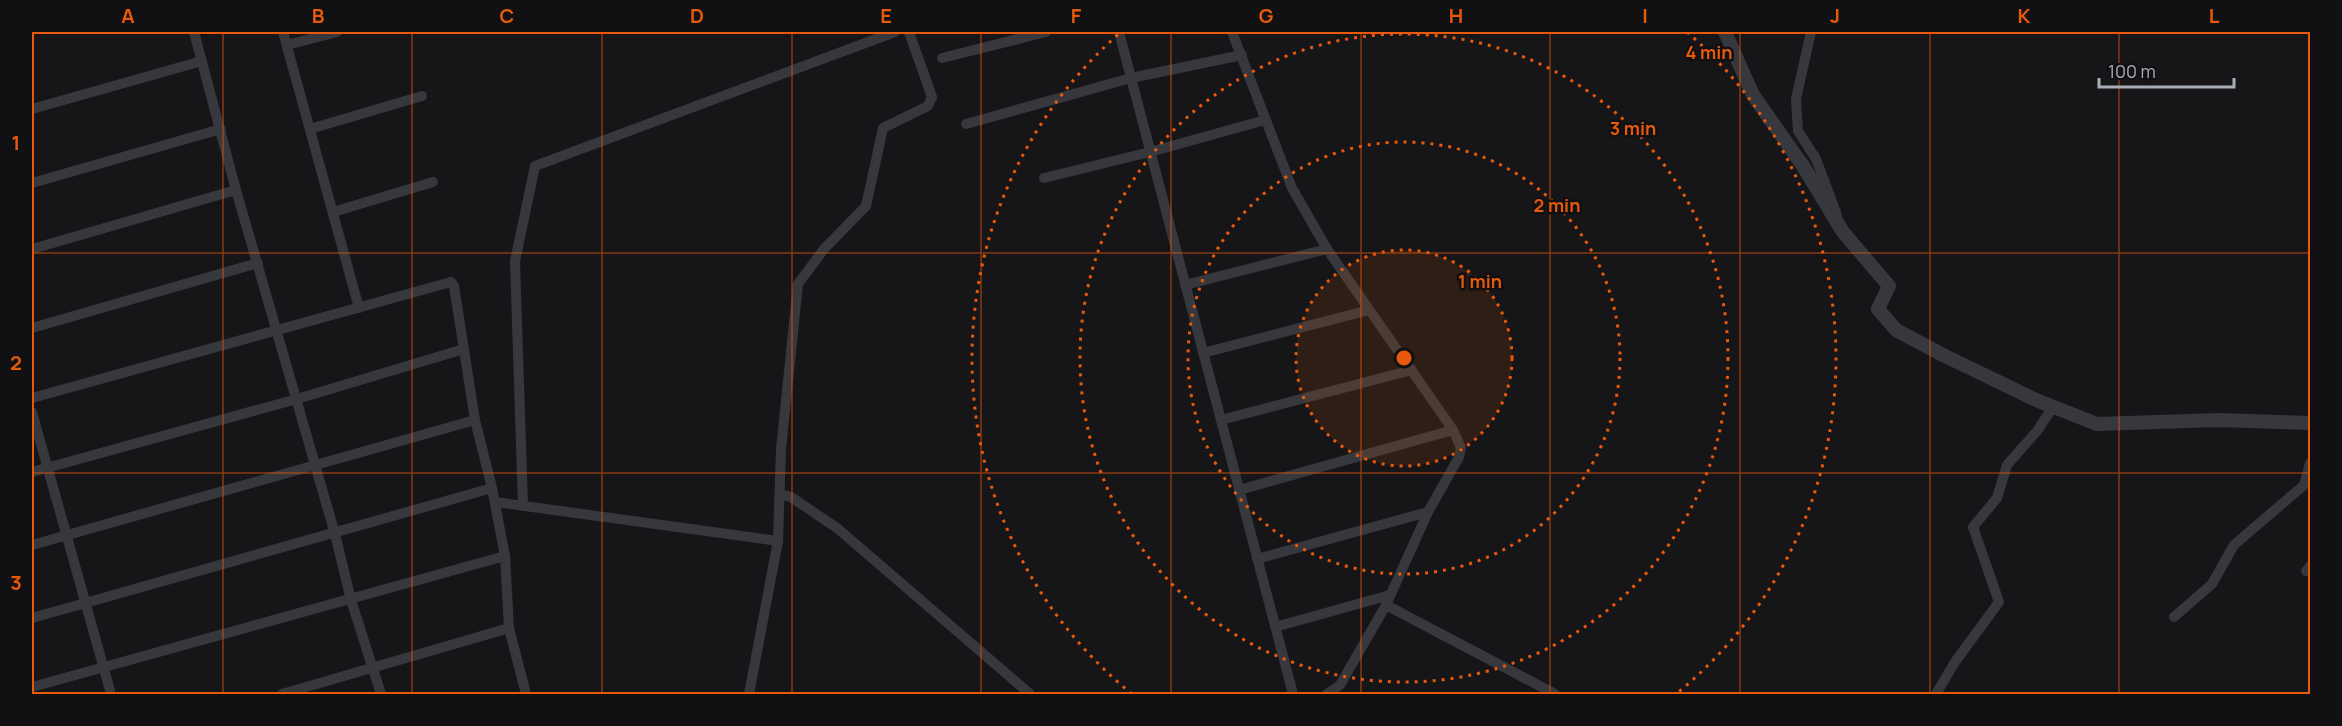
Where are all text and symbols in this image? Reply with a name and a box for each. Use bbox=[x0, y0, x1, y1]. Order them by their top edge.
text: A bbox=[121, 2, 135, 29]
text: B bbox=[312, 2, 325, 29]
text: C bbox=[500, 2, 514, 29]
text: D bbox=[690, 2, 704, 29]
text: E bbox=[880, 2, 892, 29]
text: F bbox=[1071, 2, 1082, 29]
text: G bbox=[1259, 2, 1274, 29]
text: H bbox=[1449, 2, 1463, 29]
text: I bbox=[1642, 2, 1648, 29]
text: J bbox=[1830, 2, 1840, 29]
text: K bbox=[2018, 2, 2031, 29]
text: L bbox=[2209, 2, 2220, 29]
text: 4 min bbox=[1685, 40, 1733, 64]
scale bar bbox=[2099, 51, 2234, 89]
text: 100 m bbox=[2108, 59, 2156, 83]
text: 3 min bbox=[1610, 116, 1656, 140]
text: 1 bbox=[12, 129, 20, 156]
text: 2 min bbox=[1534, 193, 1580, 217]
text: 1 min bbox=[1458, 269, 1502, 293]
centre of rings bbox=[1394, 348, 1414, 368]
text: 2 bbox=[10, 349, 22, 376]
text: 3 bbox=[10, 569, 22, 596]

